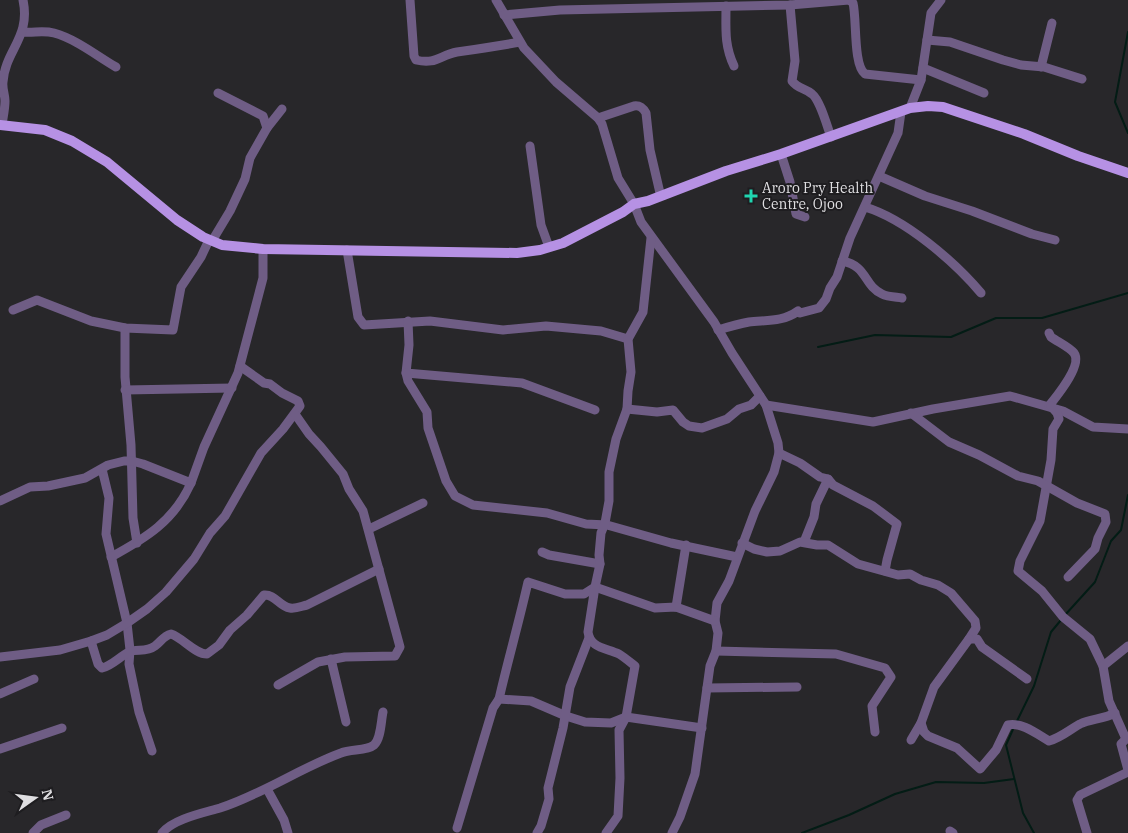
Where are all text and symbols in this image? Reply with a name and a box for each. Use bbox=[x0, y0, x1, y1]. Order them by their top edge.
place label: Aroro Pry Health Centre, Ojoo bbox=[762, 179, 873, 213]
marker: Aroro Pry Health Centre, Ojoo bbox=[744, 189, 758, 203]
north arrow bbox=[10, 773, 60, 823]
text: N bbox=[38, 787, 58, 802]

